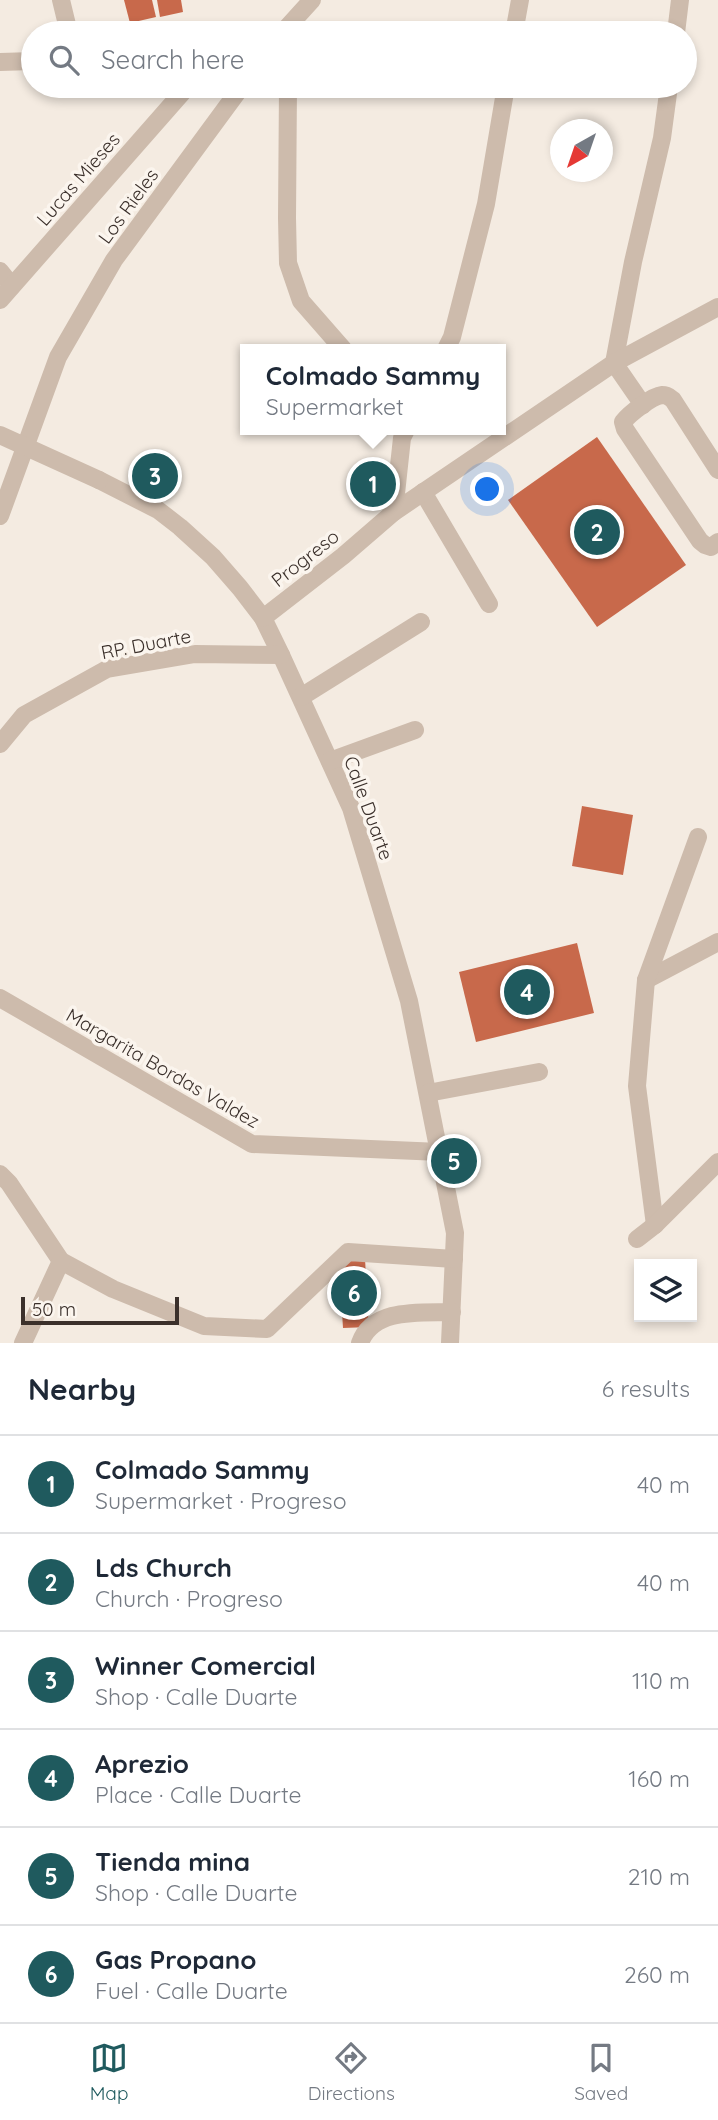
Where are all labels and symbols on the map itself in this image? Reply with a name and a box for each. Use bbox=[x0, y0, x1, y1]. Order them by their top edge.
north arrow bbox=[550, 119, 613, 182]
street label: Lucas Mieses bbox=[31, 127, 125, 230]
street label: Los Rieles bbox=[93, 164, 163, 248]
pin: 3 bbox=[132, 450, 178, 502]
pin: 1 bbox=[350, 458, 396, 510]
your location bbox=[470, 472, 504, 506]
pin: 2 bbox=[574, 506, 620, 558]
street label: Progreso bbox=[266, 524, 344, 592]
street label: RP. Duarte bbox=[99, 624, 193, 664]
street label: Calle Duarte bbox=[339, 753, 399, 863]
pin: 4 bbox=[504, 966, 550, 1018]
street label: Margarita Bordas Valdez bbox=[62, 1003, 264, 1133]
pin: 5 bbox=[431, 1135, 477, 1187]
pin: 6 bbox=[331, 1267, 377, 1319]
scale bar bbox=[21, 1294, 178, 1326]

